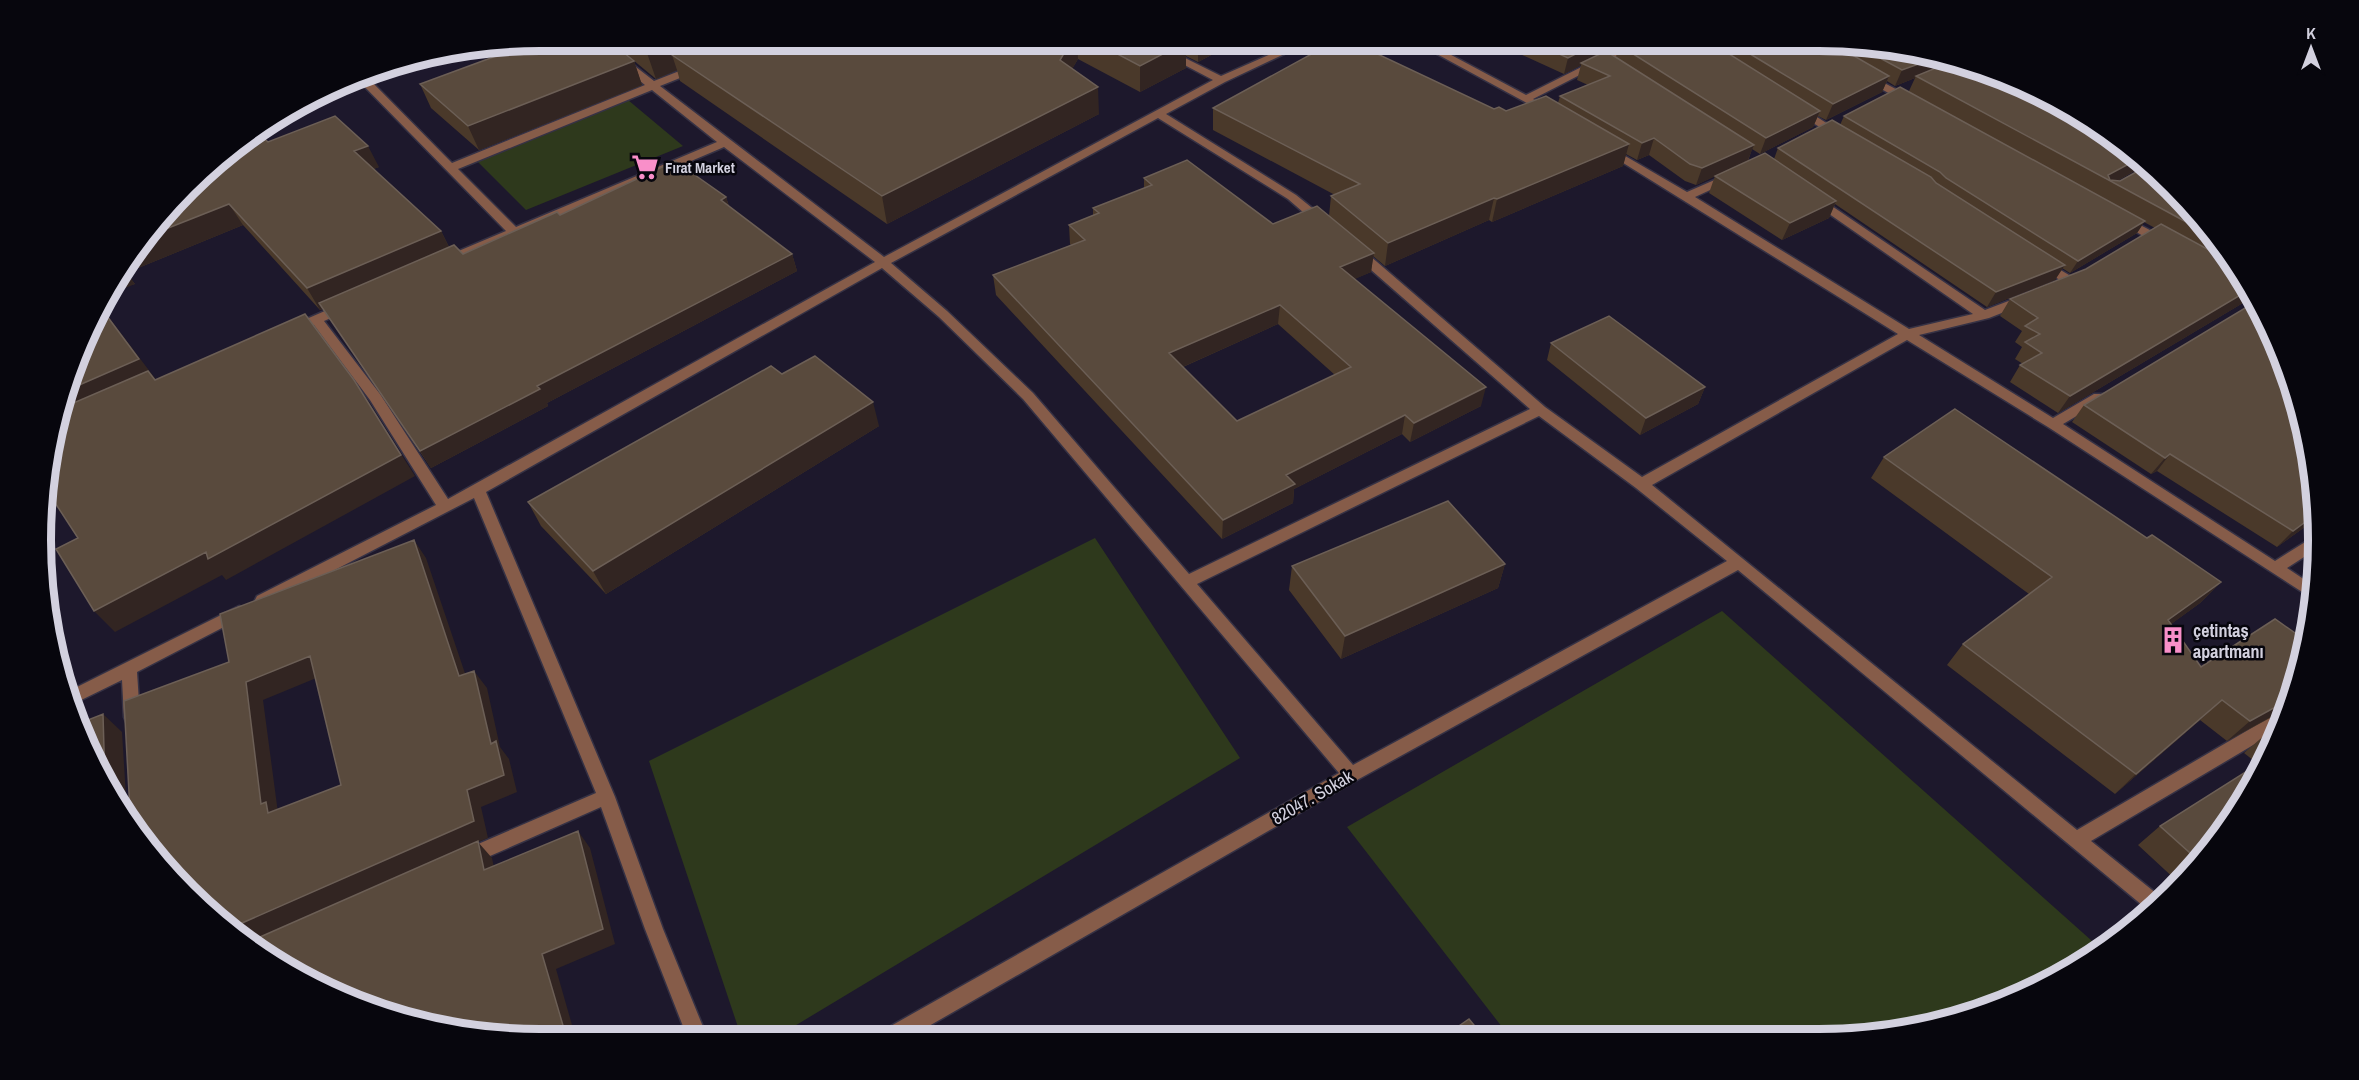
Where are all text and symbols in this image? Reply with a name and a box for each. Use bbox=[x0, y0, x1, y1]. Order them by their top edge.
north arrow bbox=[2281, 18, 2341, 78]
text: K bbox=[2306, 22, 2316, 44]
supermarket icon: Fırat Market bbox=[630, 152, 660, 182]
place label: Fırat Market bbox=[665, 157, 735, 178]
place label: çetintaş apartmanı bbox=[2193, 618, 2264, 664]
building icon: çetintaş apartmanı bbox=[2158, 625, 2188, 655]
street label: 82047. Sokak bbox=[1267, 763, 1358, 830]

